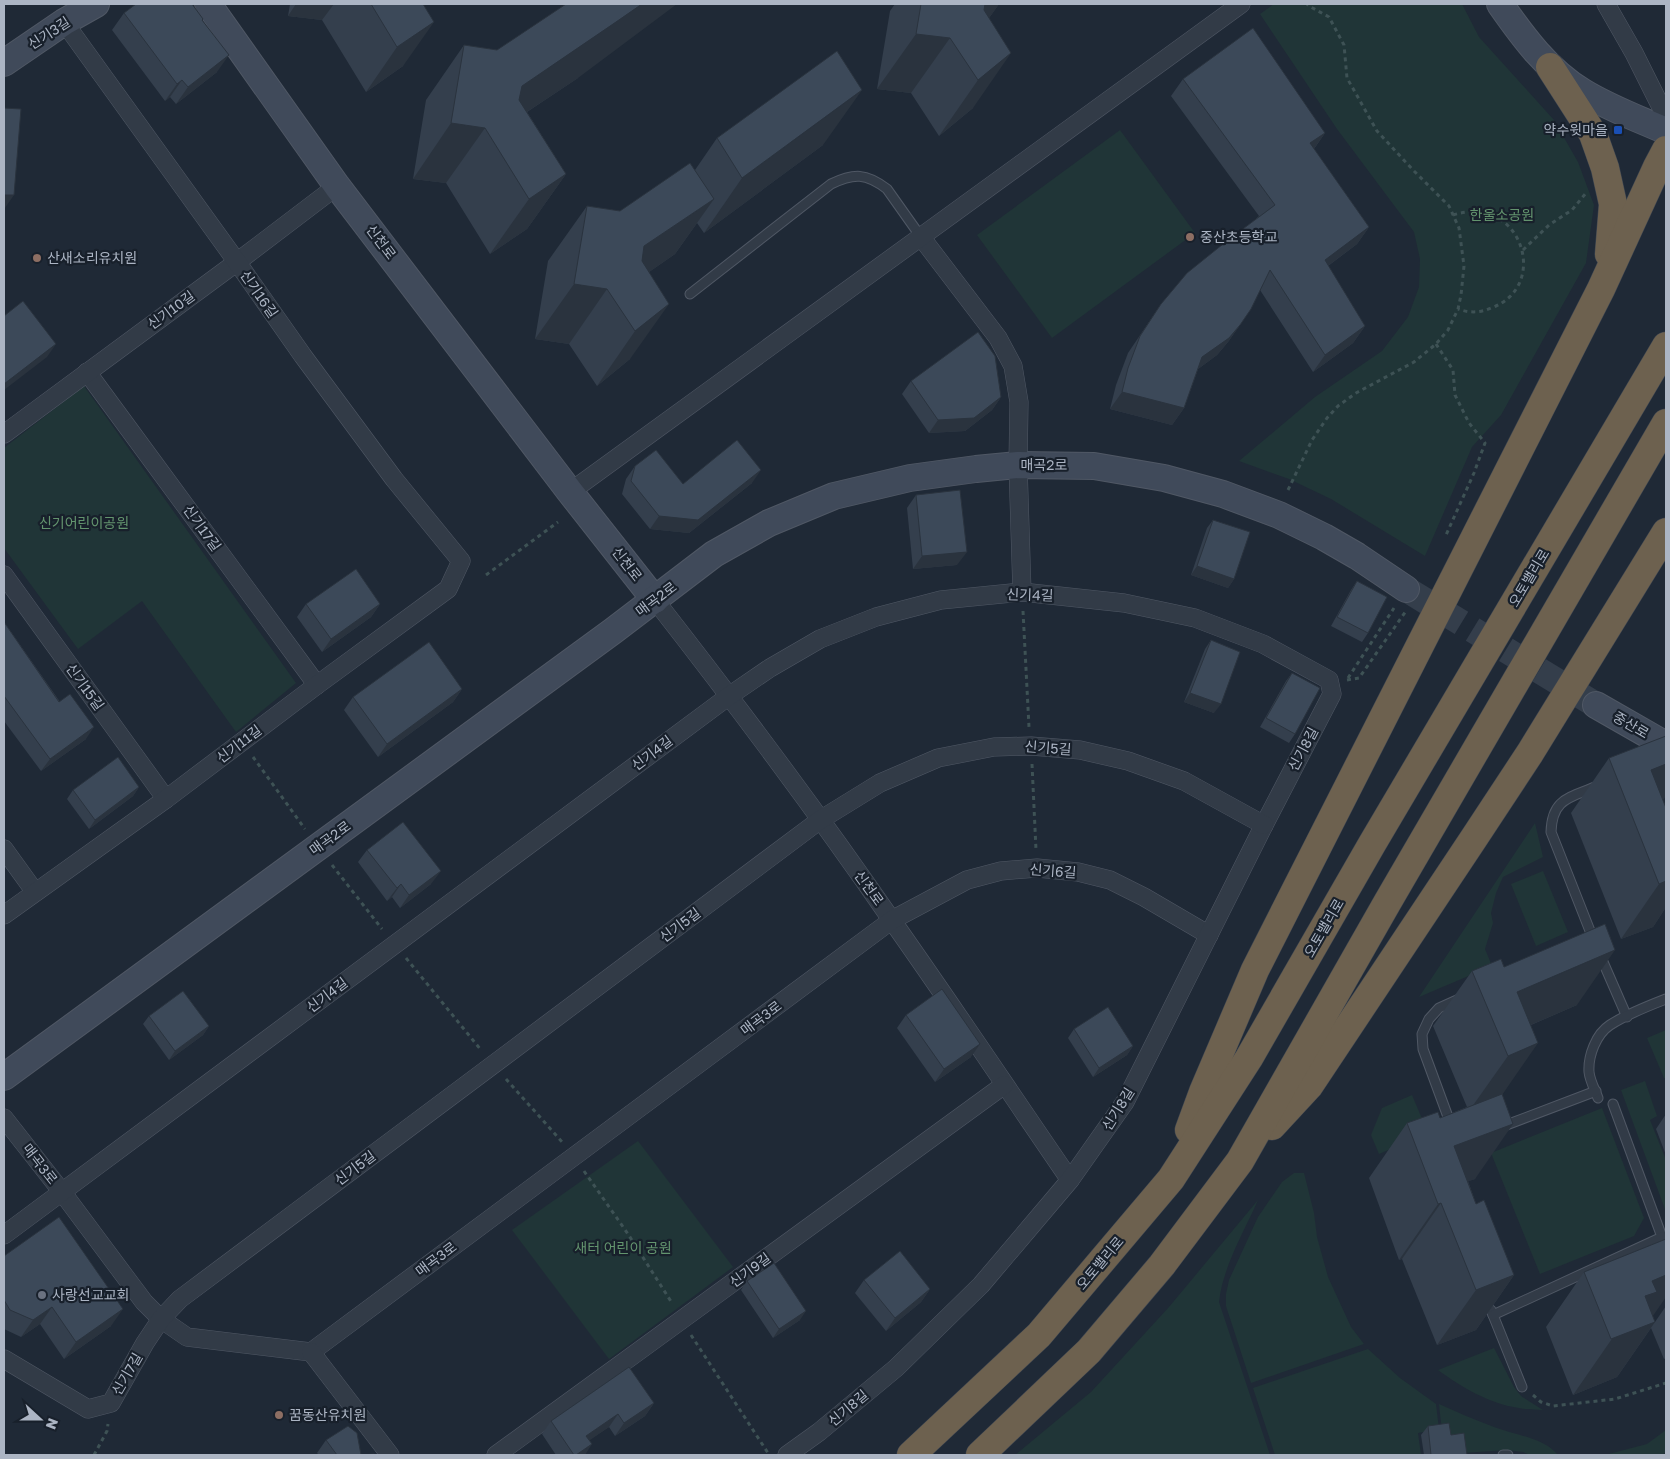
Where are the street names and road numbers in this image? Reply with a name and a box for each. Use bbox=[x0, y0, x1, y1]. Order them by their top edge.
street label: 신기3길 bbox=[24, 13, 73, 52]
street label: 신천로 bbox=[363, 221, 400, 262]
street label: 신기16길 bbox=[237, 267, 282, 321]
street label: 신기10길 bbox=[144, 287, 198, 332]
street label: 매곡2로 bbox=[1021, 456, 1067, 473]
street label: 신기17길 bbox=[180, 501, 225, 554]
street label: 신천로 bbox=[609, 543, 646, 584]
street label: 오토밸리로 bbox=[1505, 546, 1553, 610]
street label: 매곡2로 bbox=[632, 578, 680, 619]
street label: 신기4길 bbox=[1006, 585, 1054, 604]
street label: 신기15길 bbox=[63, 660, 108, 713]
street label: 중산로 bbox=[1610, 708, 1652, 742]
street label: 신기11길 bbox=[213, 721, 265, 766]
street label: 신기8길 bbox=[1284, 724, 1321, 774]
street label: 신기4길 bbox=[628, 732, 676, 774]
street label: 신기5길 bbox=[1024, 737, 1072, 758]
street label: 매곡2로 bbox=[306, 817, 354, 858]
street label: 신기6길 bbox=[1029, 860, 1077, 881]
street label: 신천로 bbox=[851, 867, 888, 908]
street label: 오토밸리로 bbox=[1300, 896, 1347, 960]
street label: 신기5길 bbox=[656, 904, 703, 945]
street label: 신기4길 bbox=[303, 974, 351, 1016]
street label: 매곡3로 bbox=[737, 997, 785, 1038]
street label: 신기8길 bbox=[1098, 1084, 1137, 1133]
street label: 매곡3로 bbox=[19, 1140, 62, 1187]
street label: 신기5길 bbox=[331, 1147, 378, 1188]
street label: 오토밸리로 bbox=[1072, 1232, 1127, 1293]
street label: 매곡3로 bbox=[412, 1238, 460, 1279]
street label: 신기9길 bbox=[726, 1249, 774, 1290]
street label: 신기7길 bbox=[108, 1350, 145, 1398]
street label: 신기8길 bbox=[824, 1386, 871, 1429]

